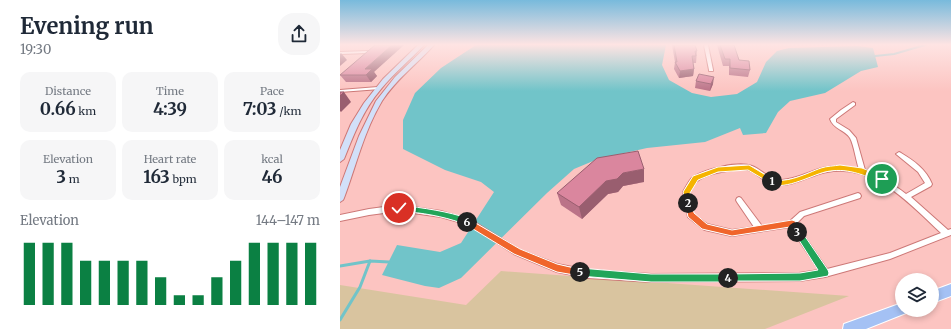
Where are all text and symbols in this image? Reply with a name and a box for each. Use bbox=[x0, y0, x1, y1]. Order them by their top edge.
text: Evening run bbox=[20, 12, 154, 40]
button: share bbox=[278, 13, 320, 55]
text: 19:30 bbox=[20, 41, 51, 58]
text: Distance bbox=[45, 84, 91, 98]
text: Time bbox=[156, 84, 184, 98]
text: Pace bbox=[260, 84, 284, 98]
text: 0.66 bbox=[40, 98, 76, 120]
text: 4:39 bbox=[153, 98, 187, 120]
text: 7:03 bbox=[243, 98, 277, 120]
text: km bbox=[76, 104, 96, 118]
text: /km bbox=[277, 104, 301, 118]
text: Elevation bbox=[43, 152, 93, 166]
text: Heart rate bbox=[144, 152, 196, 166]
text: kcal bbox=[261, 152, 283, 166]
pin bbox=[865, 162, 899, 196]
text: 3 bbox=[56, 166, 66, 188]
text: 163 bbox=[143, 166, 170, 188]
text: 46 bbox=[261, 166, 283, 188]
icon: arrive bbox=[871, 168, 893, 190]
pin: 1 bbox=[762, 171, 782, 191]
text: m bbox=[66, 172, 80, 186]
text: bpm bbox=[170, 172, 197, 186]
text: 1 bbox=[769, 174, 775, 188]
pin bbox=[382, 191, 416, 225]
pin: 2 bbox=[678, 193, 698, 213]
text: 2 bbox=[685, 196, 691, 210]
icon: check bbox=[388, 197, 410, 219]
text: Elevation bbox=[20, 212, 79, 229]
text: 144–147 m bbox=[256, 212, 320, 229]
pin: 6 bbox=[457, 212, 477, 232]
text: 6 bbox=[464, 215, 470, 229]
pin: 3 bbox=[787, 222, 807, 242]
text: 3 bbox=[794, 225, 800, 239]
pin: 5 bbox=[570, 262, 590, 282]
text: 5 bbox=[577, 265, 583, 279]
pin: 4 bbox=[718, 268, 738, 288]
text: 4 bbox=[725, 271, 732, 285]
map controls bbox=[895, 273, 939, 317]
button: layers bbox=[895, 273, 939, 317]

